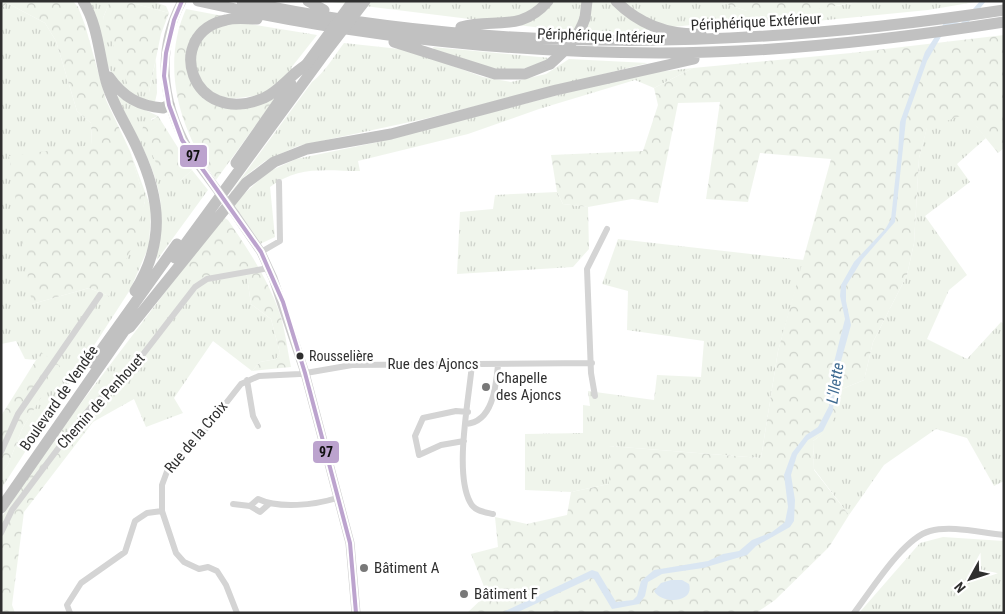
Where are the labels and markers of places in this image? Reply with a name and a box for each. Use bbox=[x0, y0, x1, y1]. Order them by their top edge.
place label: Rousselière bbox=[309, 348, 374, 364]
marker: Rousselière bbox=[295, 351, 305, 361]
place label: Chapelle des Ajoncs bbox=[496, 369, 561, 404]
marker: Chapelle des Ajoncs bbox=[480, 381, 492, 393]
place label: Bâtiment A bbox=[374, 559, 440, 577]
marker: Bâtiment A bbox=[358, 562, 370, 574]
place label: Bâtiment F bbox=[474, 585, 538, 603]
marker: Bâtiment F bbox=[458, 588, 470, 600]

